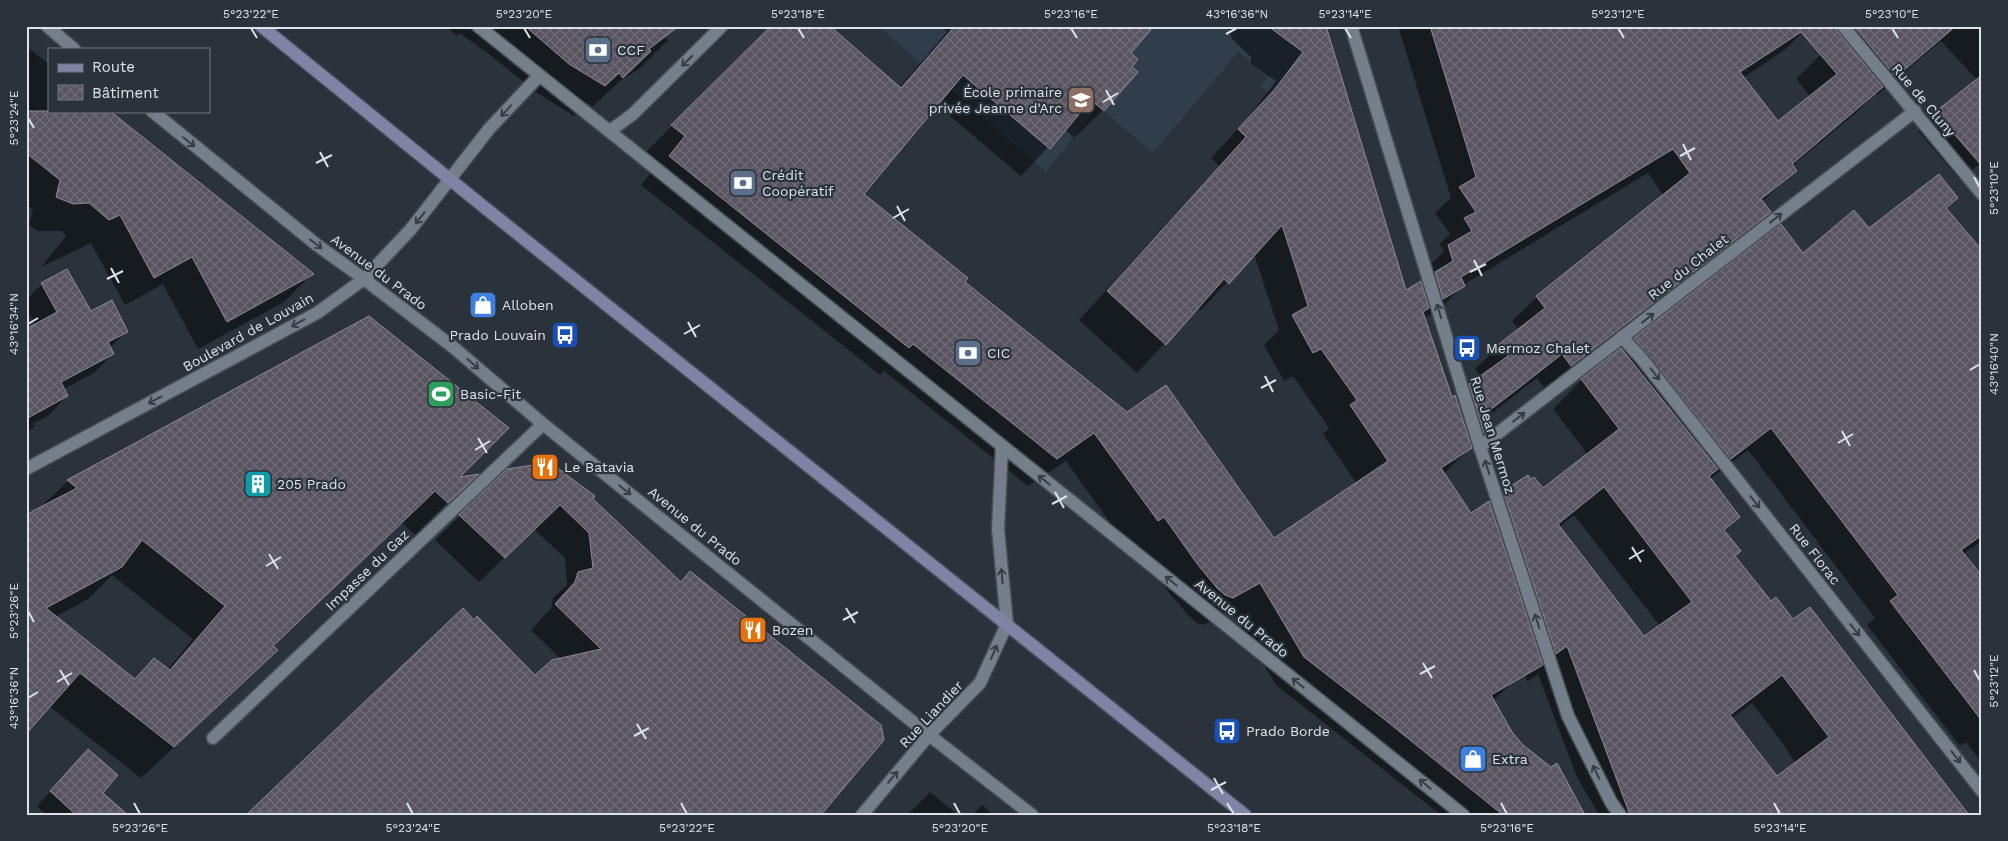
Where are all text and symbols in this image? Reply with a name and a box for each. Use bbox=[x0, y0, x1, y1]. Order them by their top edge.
text: 5°23'22"E bbox=[223, 7, 279, 21]
text: 5°23'20"E bbox=[496, 7, 552, 21]
text: 5°23'18"E bbox=[771, 7, 825, 21]
text: 5°23'16"E bbox=[1044, 7, 1098, 21]
text: 43°16'36"N bbox=[1206, 7, 1268, 21]
text: 5°23'14"E bbox=[1318, 7, 1372, 21]
text: 5°23'12"E bbox=[1591, 7, 1645, 21]
text: 5°23'10"E bbox=[1865, 7, 1919, 21]
bank icon: CCF bbox=[583, 35, 613, 65]
place label: CCF bbox=[617, 42, 645, 58]
legend bbox=[48, 48, 210, 112]
one-way arrow bbox=[682, 54, 694, 66]
text: Route bbox=[92, 58, 135, 76]
street label: Rue de Cluny bbox=[1889, 60, 1960, 140]
text: Bâtiment bbox=[92, 84, 159, 102]
place label: École primaire privée Jeanne d'Arc bbox=[929, 84, 1062, 116]
school or university icon: École primaire privée Jeanne d'Arc bbox=[1066, 85, 1096, 115]
text: 5°23'24"E bbox=[7, 90, 21, 146]
one-way arrow bbox=[500, 105, 512, 118]
one-way arrow bbox=[183, 136, 196, 147]
text: 5°23'10"E bbox=[1987, 161, 2001, 215]
place label: Crédit Coopératif bbox=[762, 167, 834, 199]
bank icon: Crédit Coopératif bbox=[728, 168, 758, 198]
one-way arrow bbox=[414, 211, 425, 224]
one-way arrow bbox=[1769, 213, 1782, 224]
street label: Avenue du Prado bbox=[328, 231, 430, 313]
street label: Rue du Chalet bbox=[1645, 231, 1731, 303]
one-way arrow bbox=[309, 239, 323, 249]
street label: Boulevard de Louvain bbox=[180, 289, 316, 375]
shop icon: Alloben bbox=[468, 290, 498, 320]
text: 43°16'34"N bbox=[7, 293, 21, 355]
place label: Alloben bbox=[502, 297, 554, 313]
one-way arrow bbox=[1434, 304, 1444, 320]
one-way arrow bbox=[1641, 312, 1654, 323]
one-way arrow bbox=[291, 319, 306, 329]
bus stop icon: Prado Louvain bbox=[550, 320, 580, 350]
place label: Prado Louvain bbox=[449, 327, 546, 343]
bus stop icon: Mermoz Chalet bbox=[1452, 333, 1482, 363]
text: 43°16'40"N bbox=[1987, 333, 2001, 395]
bank icon: CIC bbox=[953, 338, 983, 368]
place label: Mermoz Chalet bbox=[1486, 340, 1590, 356]
place label: CIC bbox=[987, 345, 1010, 361]
one-way arrow bbox=[466, 358, 479, 370]
one-way arrow bbox=[1649, 367, 1660, 380]
street label: Rue Jean Mermoz bbox=[1467, 374, 1519, 496]
sports icon: Basic-Fit bbox=[426, 379, 456, 409]
place label: Basic-Fit bbox=[460, 386, 521, 402]
one-way arrow bbox=[147, 395, 162, 405]
one-way arrow bbox=[1512, 412, 1526, 422]
restaurant icon: Le Batavia bbox=[530, 452, 560, 482]
place label: Le Batavia bbox=[564, 459, 634, 475]
one-way arrow bbox=[1481, 459, 1491, 475]
building icon: 205 Prado bbox=[243, 469, 273, 499]
one-way arrow bbox=[1038, 474, 1051, 485]
place label: 205 Prado bbox=[277, 476, 346, 492]
street label: Avenue du Prado bbox=[645, 483, 745, 569]
one-way arrow bbox=[618, 484, 631, 495]
one-way arrow bbox=[1749, 495, 1760, 508]
street label: Rue Florac bbox=[1786, 520, 1844, 588]
street label: Impasse du Gaz bbox=[322, 526, 412, 614]
one-way arrow bbox=[997, 568, 1007, 584]
street label: Avenue du Prado bbox=[1192, 575, 1292, 661]
one-way arrow bbox=[1165, 576, 1178, 587]
text: 5°23'26"E bbox=[7, 583, 21, 639]
one-way arrow bbox=[1532, 614, 1541, 630]
restaurant icon: Bozen bbox=[738, 615, 768, 645]
place label: Bozen bbox=[772, 622, 814, 638]
one-way arrow bbox=[1850, 623, 1861, 636]
one-way arrow bbox=[990, 645, 1000, 660]
text: 5°23'12"E bbox=[1987, 654, 2001, 708]
text: 43°16'36"N bbox=[7, 667, 21, 729]
street label: Rue Liandier bbox=[896, 677, 966, 751]
one-way arrow bbox=[1292, 677, 1305, 688]
bus stop icon: Prado Borde bbox=[1212, 716, 1242, 746]
place label: Prado Borde bbox=[1246, 723, 1330, 739]
shop icon: Extra bbox=[1458, 744, 1488, 774]
one-way arrow bbox=[1950, 750, 1961, 763]
place label: Extra bbox=[1492, 751, 1528, 767]
one-way arrow bbox=[1591, 765, 1600, 780]
one-way arrow bbox=[888, 771, 899, 784]
one-way arrow bbox=[1418, 779, 1431, 790]
text: 5°23'26"E bbox=[112, 821, 168, 835]
text: 5°23'24"E bbox=[385, 821, 441, 835]
text: 5°23'22"E bbox=[659, 821, 715, 835]
text: 5°23'20"E bbox=[932, 821, 988, 835]
text: 5°23'18"E bbox=[1207, 821, 1261, 835]
text: 5°23'16"E bbox=[1480, 821, 1534, 835]
text: 5°23'14"E bbox=[1753, 821, 1807, 835]

